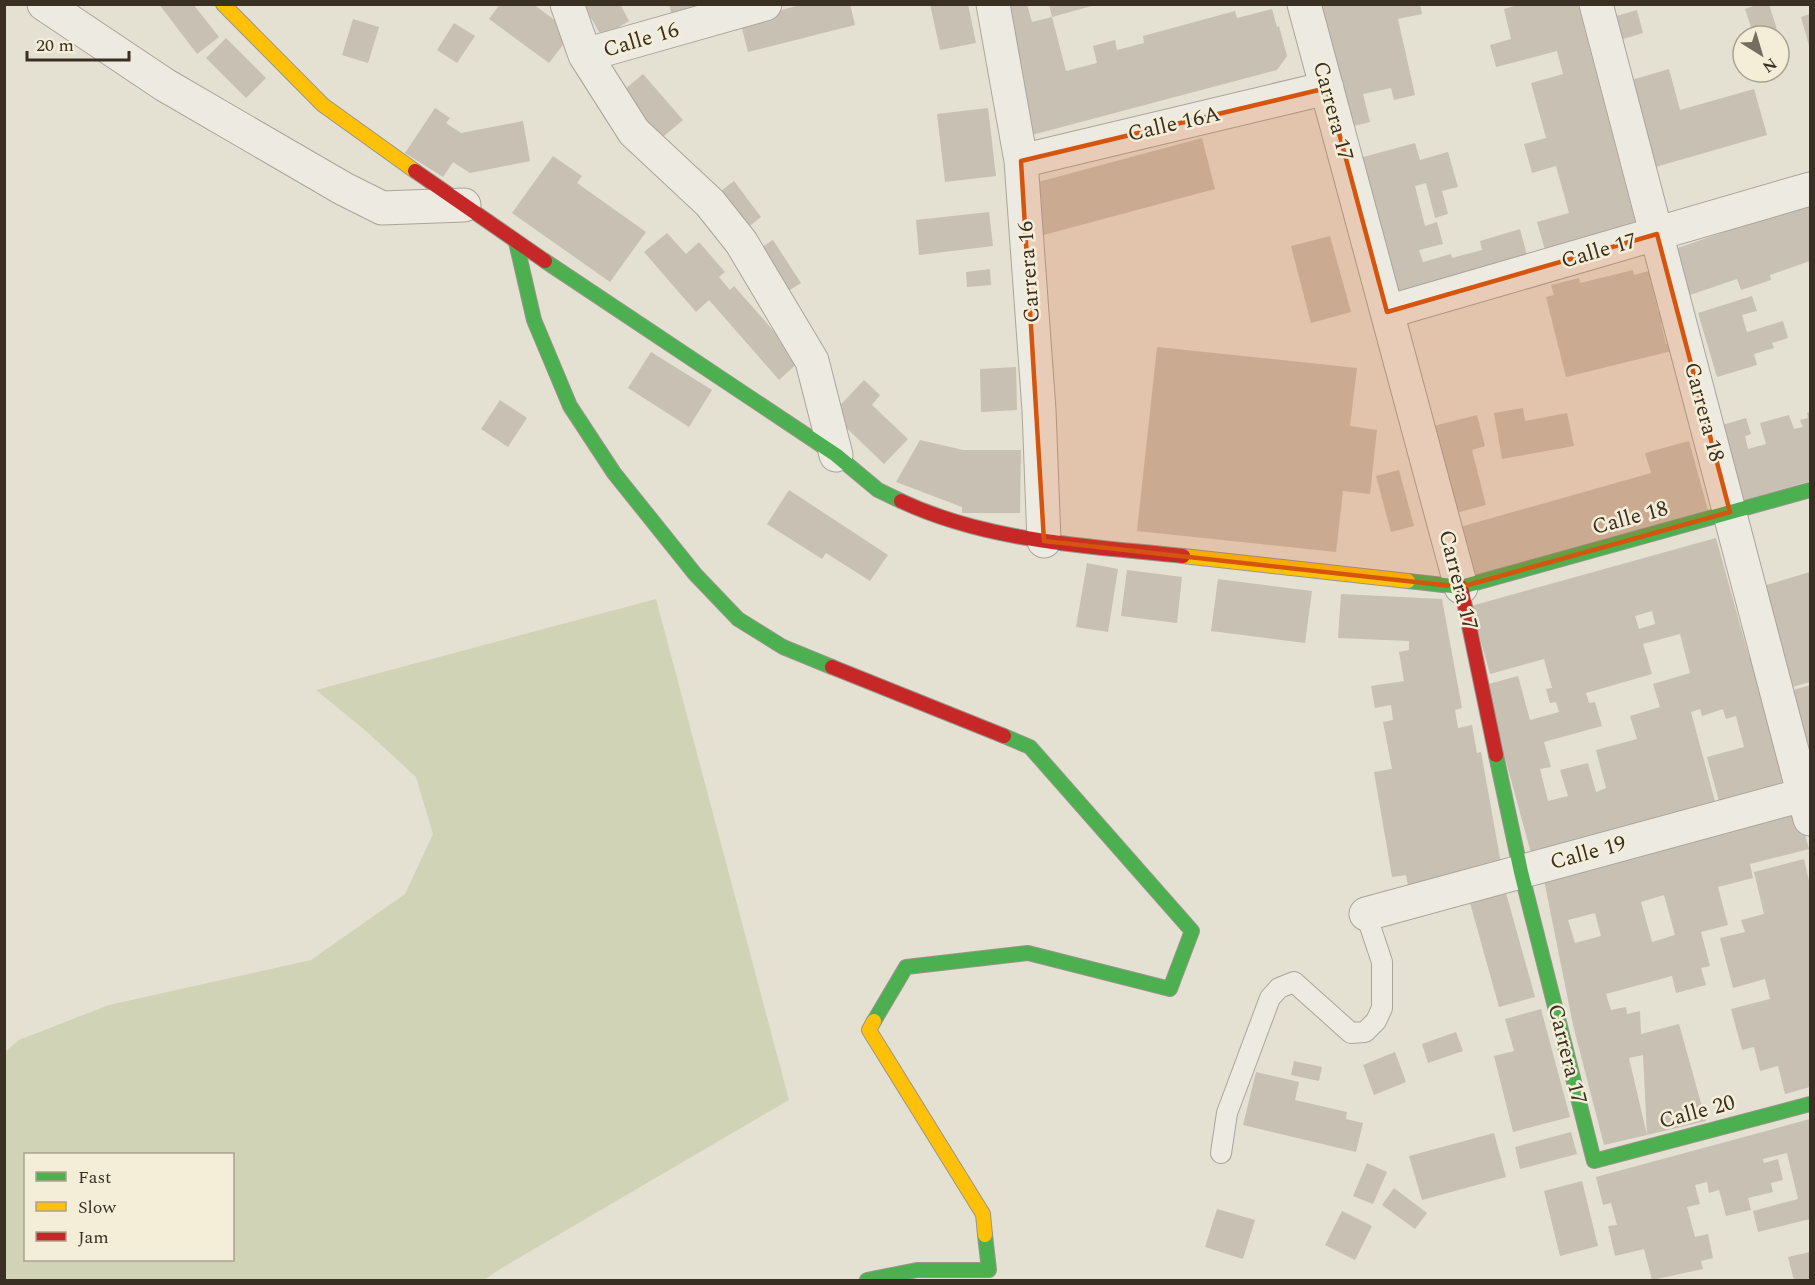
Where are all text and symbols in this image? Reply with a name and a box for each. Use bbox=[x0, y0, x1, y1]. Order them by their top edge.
street label: Calle 16 bbox=[599, 13, 683, 67]
scale bar bbox=[27, 24, 129, 62]
north arrow bbox=[1731, 24, 1791, 84]
text: 20 m bbox=[36, 32, 74, 59]
text: N bbox=[1757, 52, 1782, 79]
street label: Carrera 17 bbox=[1304, 57, 1362, 165]
street label: Calle 16A bbox=[1124, 97, 1224, 151]
street label: Carrera 16 bbox=[1009, 220, 1049, 324]
street label: Calle 17 bbox=[1557, 224, 1641, 278]
street label: Carrera 18 bbox=[1675, 358, 1733, 466]
street label: Calle 18 bbox=[1588, 492, 1672, 544]
street label: Carrera 17 bbox=[1430, 526, 1486, 634]
street label: Calle 19 bbox=[1546, 827, 1630, 879]
street label: Carrera 17 bbox=[1539, 1000, 1595, 1108]
street label: Calle 20 bbox=[1655, 1086, 1739, 1138]
legend bbox=[24, 1153, 234, 1261]
text: Fast bbox=[78, 1164, 111, 1191]
text: Slow bbox=[78, 1194, 117, 1221]
text: Jam bbox=[78, 1224, 109, 1251]

